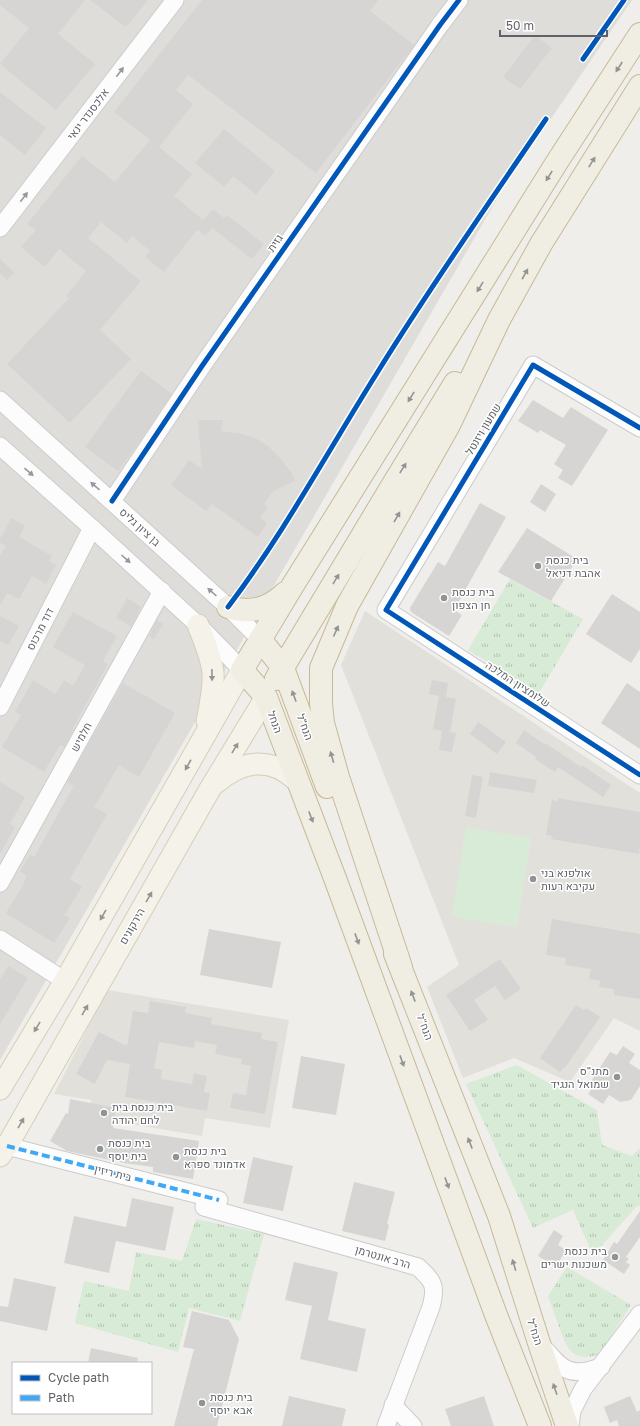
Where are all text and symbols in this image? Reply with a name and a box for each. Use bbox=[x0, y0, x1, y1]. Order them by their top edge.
scale bar bbox=[500, 12, 607, 38]
text: 50 m bbox=[506, 18, 534, 33]
one-way arrow bbox=[615, 61, 622, 73]
one-way arrow bbox=[116, 67, 124, 77]
street label: אלכסנדר ינאי bbox=[64, 85, 111, 142]
one-way arrow bbox=[588, 157, 596, 167]
one-way arrow bbox=[545, 170, 552, 182]
one-way arrow bbox=[19, 192, 28, 203]
street label: גזית bbox=[264, 231, 285, 254]
one-way arrow bbox=[522, 268, 528, 280]
one-way arrow bbox=[476, 282, 484, 292]
one-way arrow bbox=[407, 392, 415, 402]
street label: שמעון ויזנטל bbox=[462, 400, 503, 457]
one-way arrow bbox=[399, 463, 407, 473]
one-way arrow bbox=[24, 467, 35, 476]
one-way arrow bbox=[90, 482, 100, 491]
street label: בן ציון גליס bbox=[117, 505, 164, 548]
one-way arrow bbox=[394, 511, 401, 522]
place label: בית כנסת אהבת דניאל bbox=[546, 553, 601, 579]
one-way arrow bbox=[121, 554, 131, 563]
marker: בית כנסת אהבת דניאל bbox=[533, 561, 543, 571]
one-way arrow bbox=[332, 574, 340, 584]
place label: בית כנסת חן הצפון bbox=[452, 585, 495, 611]
one-way arrow bbox=[207, 588, 217, 597]
marker: בית כנסת חן הצפון bbox=[439, 593, 449, 603]
street label: דוד מרכוס bbox=[23, 605, 56, 652]
one-way arrow bbox=[333, 625, 339, 636]
street label: שלומציון המלכה bbox=[483, 658, 553, 709]
one-way arrow bbox=[209, 669, 215, 682]
one-way arrow bbox=[290, 690, 296, 702]
street label: הנחל bbox=[265, 709, 285, 735]
street label: הנח"ל bbox=[295, 712, 316, 742]
street label: חלמיש bbox=[67, 720, 94, 754]
one-way arrow bbox=[232, 742, 239, 754]
one-way arrow bbox=[329, 750, 335, 762]
one-way arrow bbox=[184, 759, 191, 771]
one-way arrow bbox=[308, 811, 314, 823]
place label: אולפנא בני עקיבא רעות bbox=[541, 866, 595, 892]
marker: אולפנא בני עקיבא רעות bbox=[528, 874, 538, 884]
one-way arrow bbox=[146, 891, 153, 903]
street label: הירקונים bbox=[116, 905, 147, 946]
one-way arrow bbox=[100, 909, 107, 921]
one-way arrow bbox=[354, 933, 360, 945]
one-way arrow bbox=[409, 990, 415, 1002]
one-way arrow bbox=[81, 1004, 88, 1016]
street label: הנח"ל bbox=[415, 1012, 436, 1042]
one-way arrow bbox=[34, 1021, 41, 1033]
one-way arrow bbox=[399, 1055, 405, 1067]
place label: מתנ"ס שמואל הנגיד bbox=[551, 1064, 609, 1090]
marker: מתנ"ס שמואל הנגיד bbox=[612, 1072, 622, 1082]
place label: בית כנסת בית לחם יהודה bbox=[112, 1100, 173, 1126]
marker: בית כנסת בית לחם יהודה bbox=[99, 1108, 109, 1118]
one-way arrow bbox=[17, 1117, 24, 1129]
place label: בית כנסת בית יוסף bbox=[108, 1136, 151, 1162]
one-way arrow bbox=[467, 1137, 473, 1149]
marker: בית כנסת בית יוסף bbox=[95, 1144, 105, 1154]
place label: בית כנסת אדמונד ספרא bbox=[184, 1144, 246, 1170]
marker: בית כנסת אדמונד ספרא bbox=[171, 1152, 181, 1162]
street label: בית ריזין bbox=[93, 1162, 133, 1183]
one-way arrow bbox=[444, 1177, 450, 1189]
street label: הרב אונטרמן bbox=[354, 1242, 412, 1271]
place label: בית כנסת משכנות ישרים bbox=[541, 1244, 607, 1270]
marker: בית כנסת משכנות ישרים bbox=[610, 1252, 620, 1262]
one-way arrow bbox=[511, 1259, 517, 1271]
street label: הנח"ל bbox=[525, 1317, 546, 1347]
legend bbox=[12, 1362, 152, 1414]
text: Cycle path bbox=[48, 1370, 109, 1385]
one-way arrow bbox=[551, 1383, 557, 1395]
text: Path bbox=[48, 1390, 75, 1405]
place label: בית כנסת אבא יוסף bbox=[210, 1390, 253, 1416]
marker: בית כנסת אבא יוסף bbox=[197, 1398, 207, 1408]

